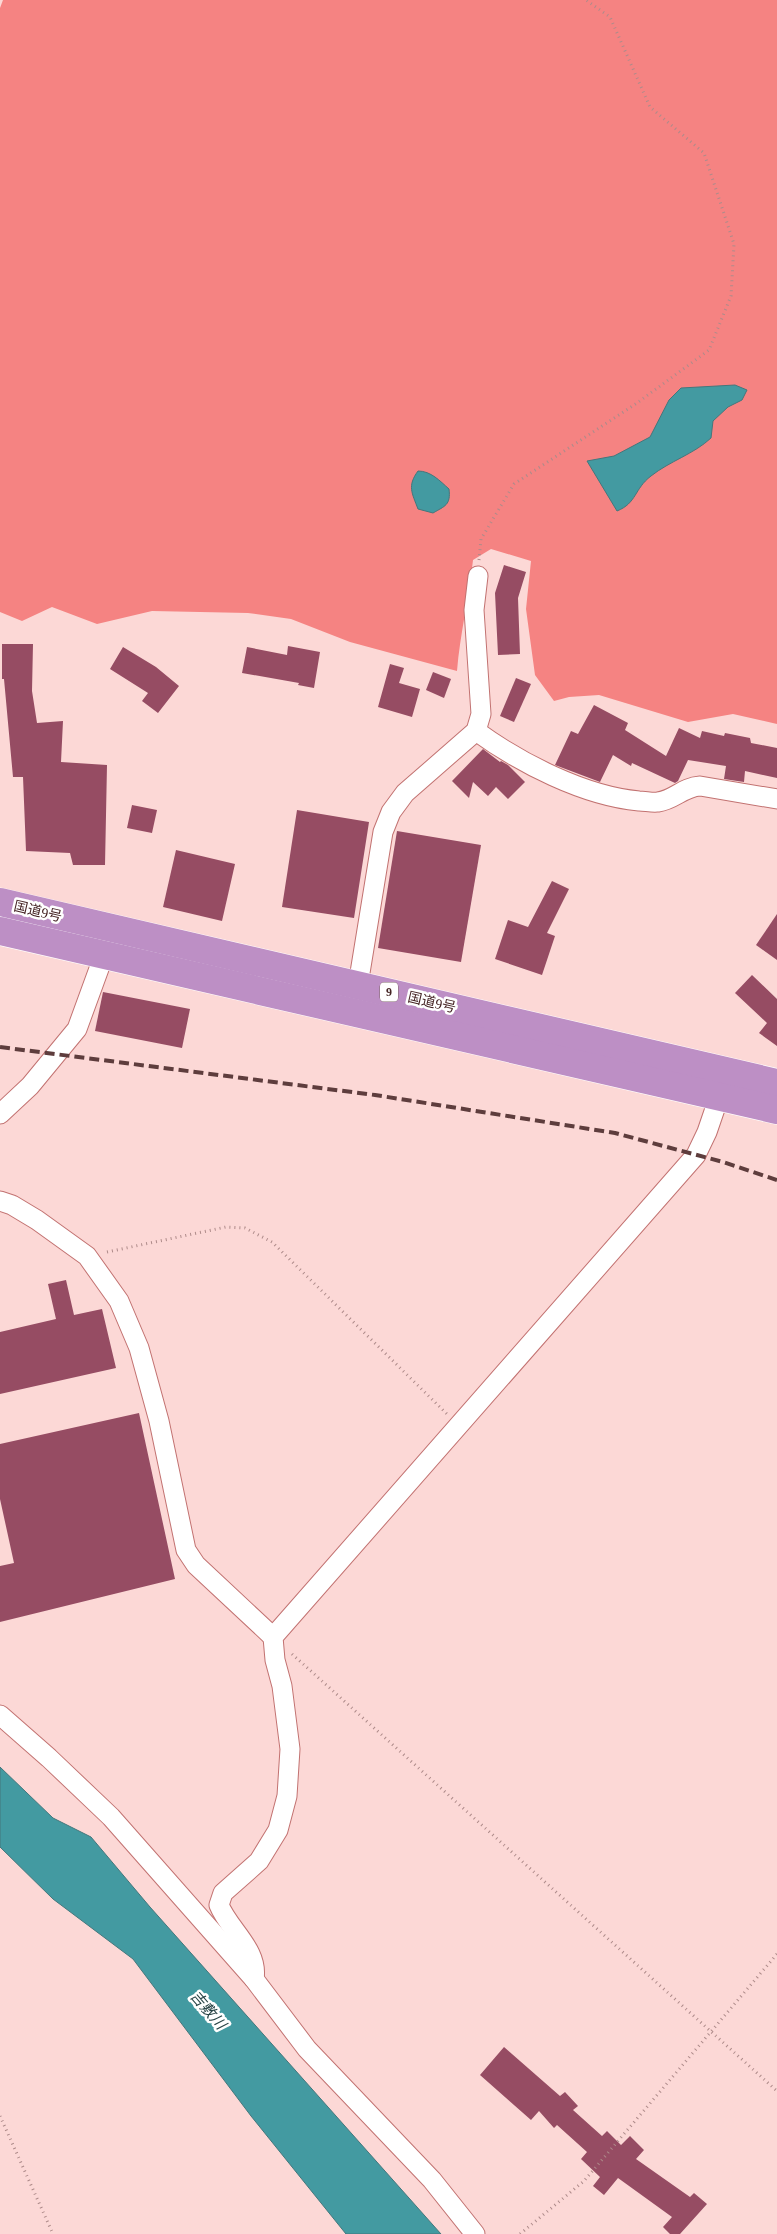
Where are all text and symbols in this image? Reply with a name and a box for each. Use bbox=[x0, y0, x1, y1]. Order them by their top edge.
street label: 国道9号 bbox=[12, 899, 63, 924]
road number: 9 bbox=[380, 982, 398, 1002]
street label: 国道9号 bbox=[406, 990, 457, 1015]
water label: 吉敷川 bbox=[187, 1988, 230, 2034]

